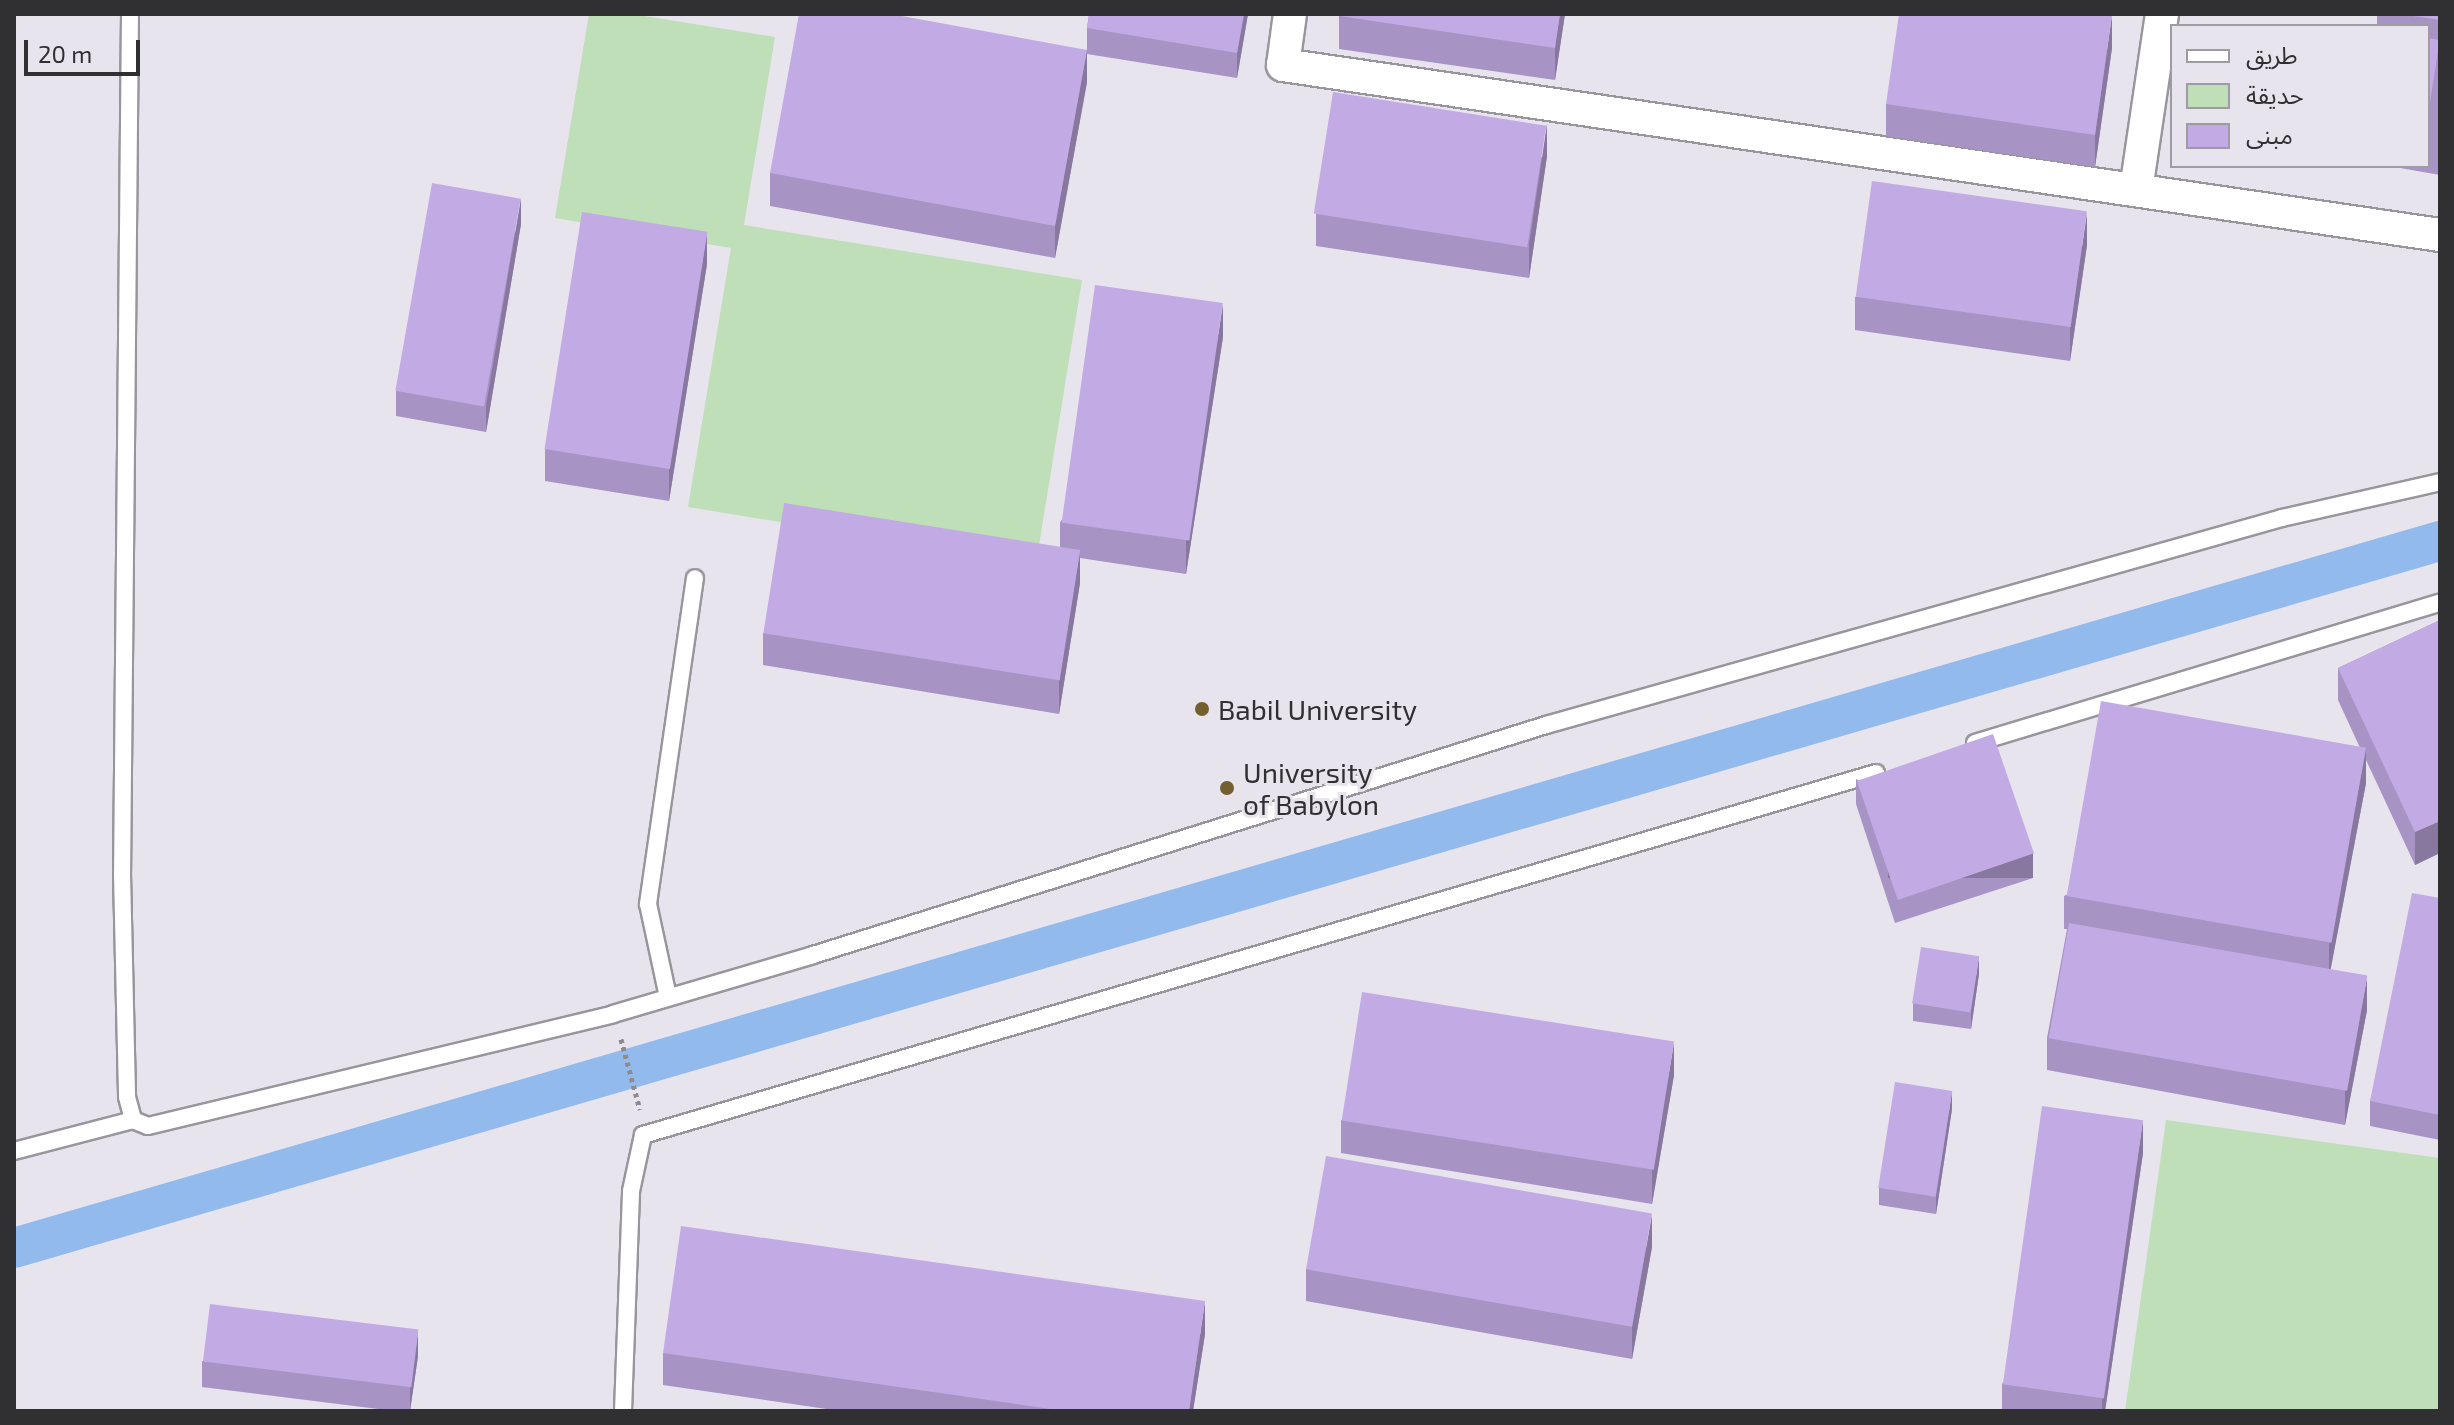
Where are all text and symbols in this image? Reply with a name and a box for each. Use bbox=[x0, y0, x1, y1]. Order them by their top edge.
scale bar bbox=[28, 24, 144, 74]
legend bbox=[2170, 24, 2430, 168]
text: 20 m bbox=[38, 39, 92, 68]
text: طريق bbox=[2246, 40, 2298, 69]
text: حديقة bbox=[2246, 80, 2304, 109]
text: مبنى bbox=[2246, 120, 2293, 149]
place label: Babil University bbox=[1218, 692, 1418, 726]
marker: Babil University bbox=[1193, 700, 1211, 718]
place label: University of Babylon bbox=[1243, 755, 1380, 821]
marker: University of Babylon bbox=[1218, 779, 1236, 797]

